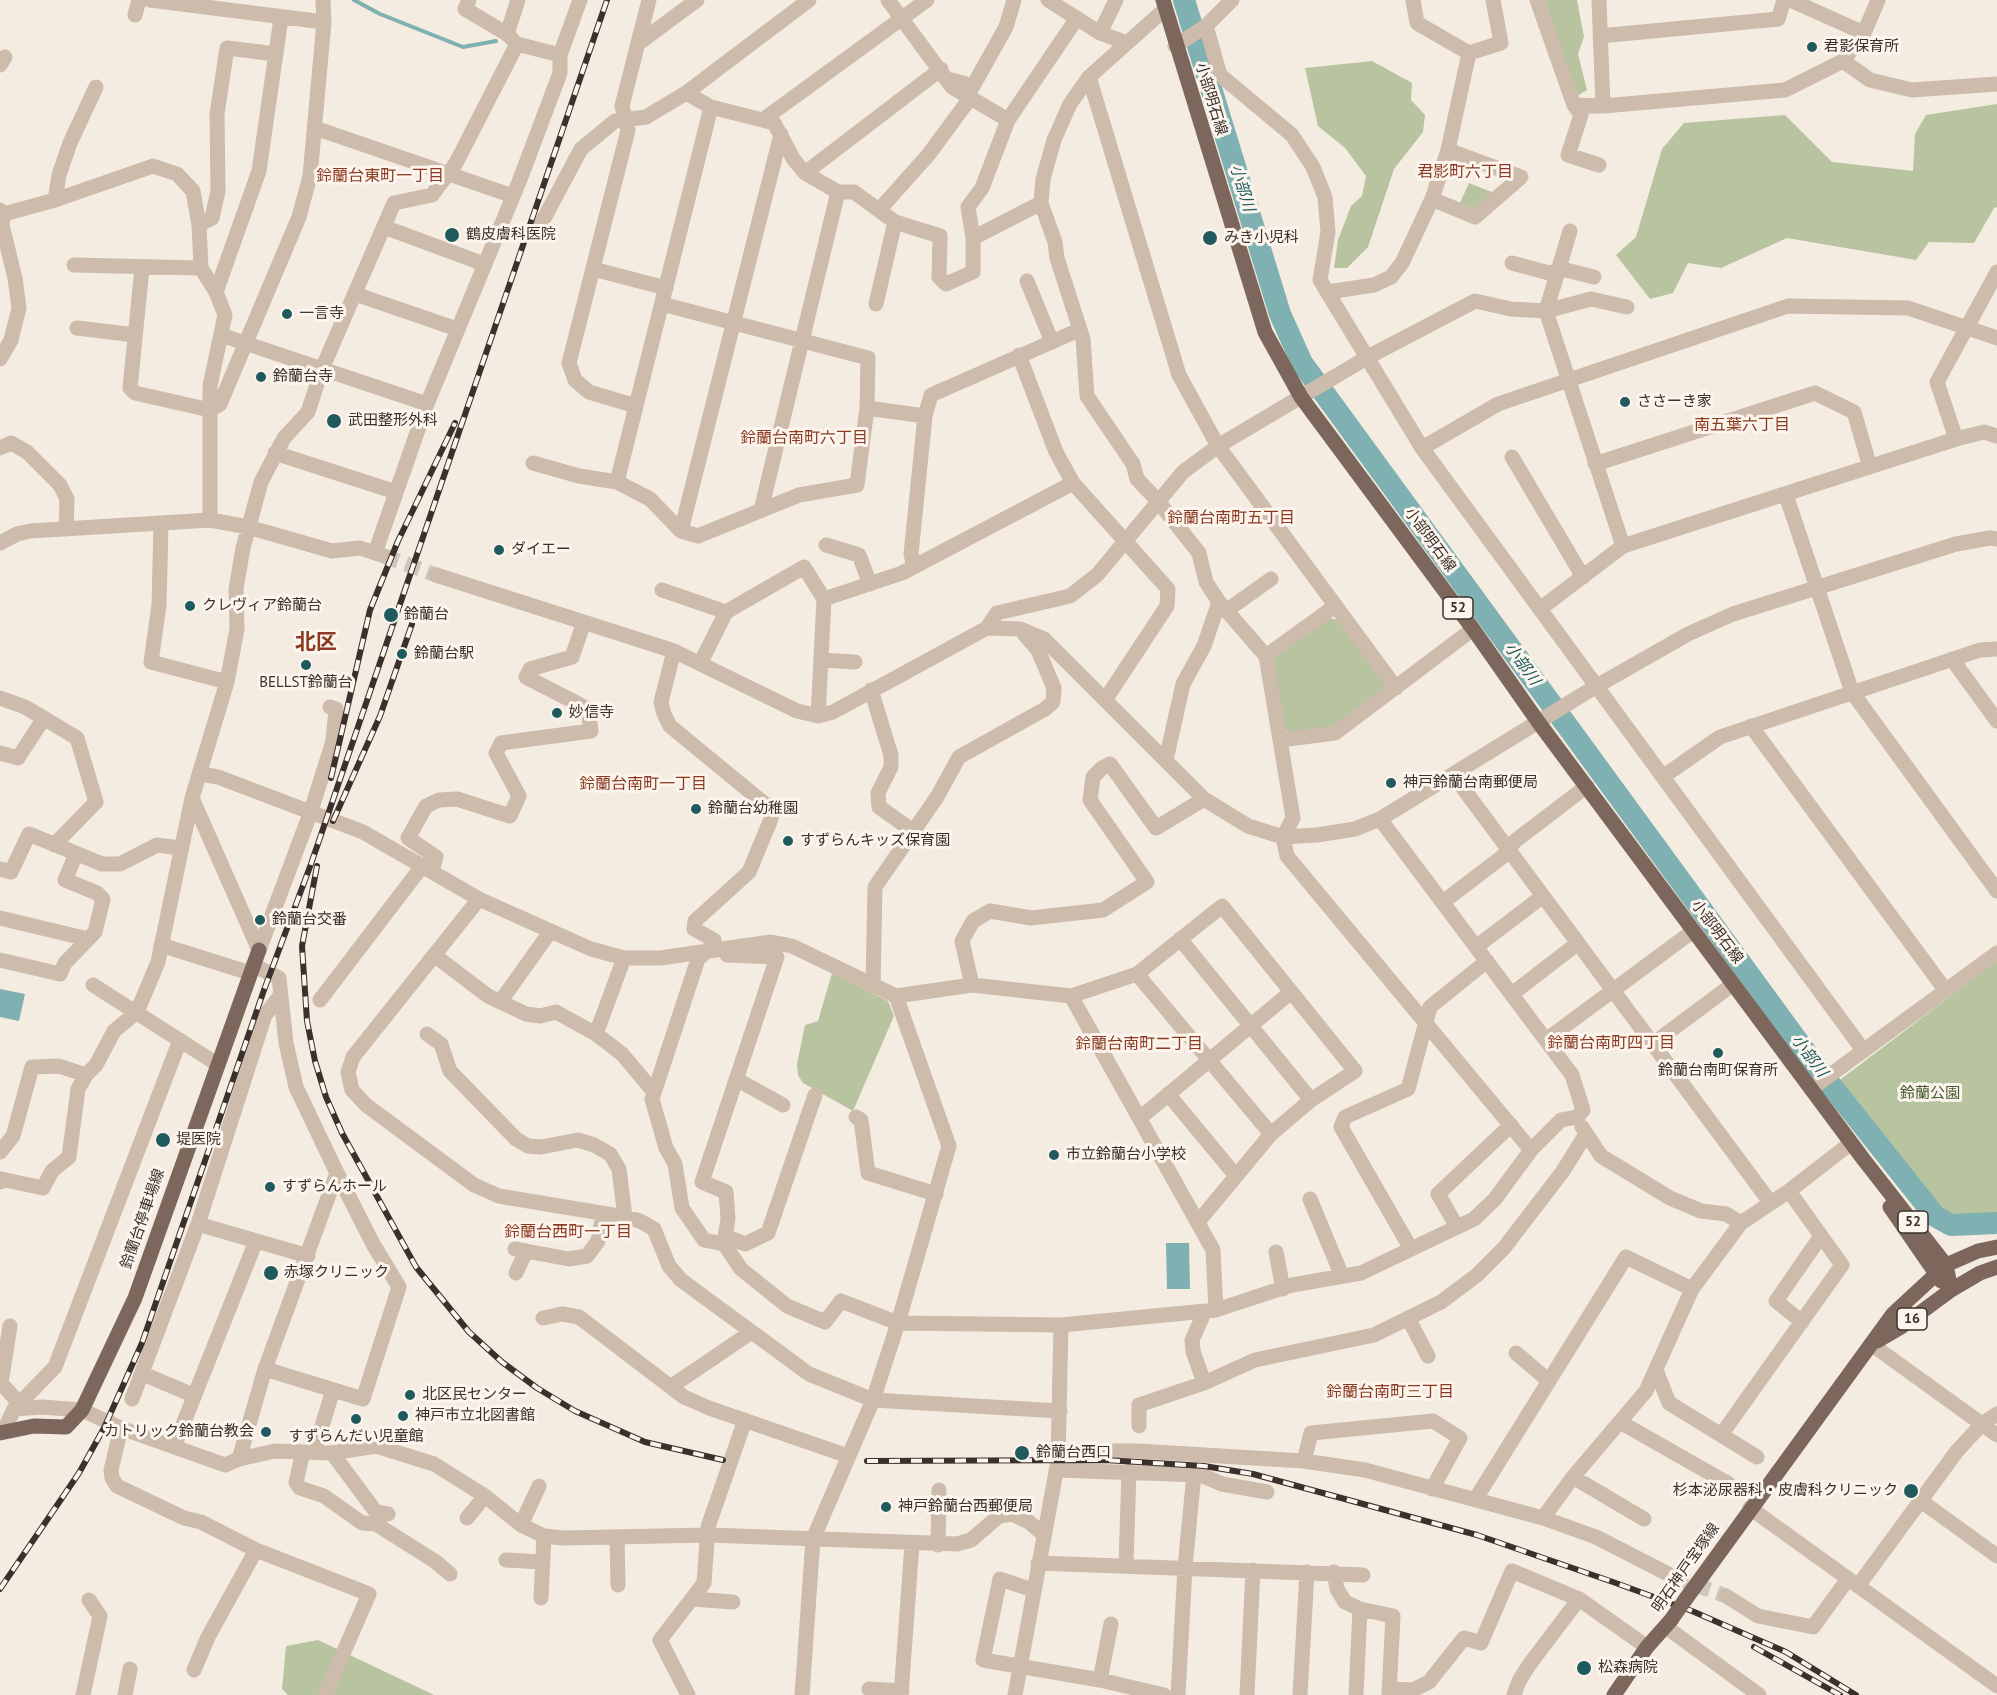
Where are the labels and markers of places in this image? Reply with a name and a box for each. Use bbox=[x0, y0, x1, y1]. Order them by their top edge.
place label: 君影保育所 bbox=[1824, 38, 1899, 56]
marker: 君影保育所 bbox=[1805, 40, 1819, 54]
marker: 鶴皮膚科医院 bbox=[443, 226, 461, 244]
place label: 鶴皮膚科医院 bbox=[466, 226, 556, 244]
marker: みき小児科 bbox=[1201, 229, 1219, 247]
place label: みき小児科 bbox=[1224, 229, 1299, 247]
place label: 一言寺 bbox=[299, 305, 344, 323]
marker: 一言寺 bbox=[280, 307, 294, 321]
place label: 鈴蘭台寺 bbox=[273, 368, 333, 386]
marker: 鈴蘭台寺 bbox=[254, 370, 268, 384]
place label: ささーき家 bbox=[1637, 393, 1712, 411]
marker: ささーき家 bbox=[1618, 395, 1632, 409]
marker: 武田整形外科 bbox=[325, 412, 343, 430]
place label: 武田整形外科 bbox=[348, 412, 438, 430]
place label: ダイエー bbox=[511, 541, 571, 559]
marker: ダイエー bbox=[492, 543, 506, 557]
place label: クレヴィア鈴蘭台 bbox=[202, 597, 322, 615]
marker: クレヴィア鈴蘭台 bbox=[183, 599, 197, 613]
marker: 鈴蘭台 bbox=[382, 606, 400, 624]
place label: 鈴蘭台 bbox=[404, 606, 449, 624]
place label: 鈴蘭台駅 bbox=[414, 645, 474, 663]
marker: 鈴蘭台駅 bbox=[395, 647, 409, 661]
marker: BELLST鈴蘭台 bbox=[299, 658, 313, 672]
place label: BELLST鈴蘭台 bbox=[259, 674, 353, 692]
place label: 妙信寺 bbox=[569, 704, 614, 722]
marker: 妙信寺 bbox=[550, 706, 564, 720]
place label: 神戸鈴蘭台南郵便局 bbox=[1403, 774, 1538, 792]
marker: 神戸鈴蘭台南郵便局 bbox=[1384, 776, 1398, 790]
place label: 鈴蘭台幼稚園 bbox=[708, 800, 798, 818]
marker: 鈴蘭台幼稚園 bbox=[689, 802, 703, 816]
place label: すずらんキッズ保育園 bbox=[800, 832, 950, 850]
marker: すずらんキッズ保育園 bbox=[781, 834, 795, 848]
place label: 鈴蘭台交番 bbox=[272, 911, 347, 929]
marker: 鈴蘭台交番 bbox=[253, 913, 267, 927]
marker: 鈴蘭台南町保育所 bbox=[1711, 1046, 1725, 1060]
place label: 鈴蘭台南町保育所 bbox=[1658, 1062, 1778, 1080]
marker: 堤医院 bbox=[154, 1131, 172, 1149]
place label: 堤医院 bbox=[176, 1131, 221, 1149]
place label: 市立鈴蘭台小学校 bbox=[1066, 1146, 1186, 1164]
marker: 市立鈴蘭台小学校 bbox=[1047, 1148, 1061, 1162]
place label: すずらんホール bbox=[282, 1178, 387, 1196]
marker: すずらんホール bbox=[263, 1180, 277, 1194]
marker: 赤塚クリニック bbox=[262, 1264, 280, 1282]
place label: 赤塚クリニック bbox=[284, 1264, 389, 1282]
place label: 北区民センター bbox=[422, 1386, 527, 1404]
marker: 北区民センター bbox=[403, 1388, 417, 1402]
place label: 神戸市立北図書館 bbox=[415, 1407, 535, 1425]
marker: 神戸市立北図書館 bbox=[396, 1409, 410, 1423]
marker: すずらんだい児童館 bbox=[349, 1412, 363, 1426]
place label: カトリック鈴蘭台教会 bbox=[104, 1423, 254, 1441]
marker: カトリック鈴蘭台教会 bbox=[259, 1425, 273, 1439]
place label: すずらんだい児童館 bbox=[289, 1428, 423, 1446]
marker: 鈴蘭台西口 bbox=[1013, 1444, 1031, 1462]
place label: 鈴蘭台西口 bbox=[1036, 1444, 1111, 1462]
place label: 杉本泌尿器科・皮膚科クリニック bbox=[1673, 1482, 1898, 1500]
marker: 杉本泌尿器科・皮膚科クリニック bbox=[1902, 1482, 1920, 1500]
place label: 神戸鈴蘭台西郵便局 bbox=[898, 1498, 1033, 1516]
marker: 神戸鈴蘭台西郵便局 bbox=[879, 1500, 893, 1514]
marker: 松森病院 bbox=[1575, 1659, 1593, 1677]
place label: 松森病院 bbox=[1598, 1659, 1658, 1677]

